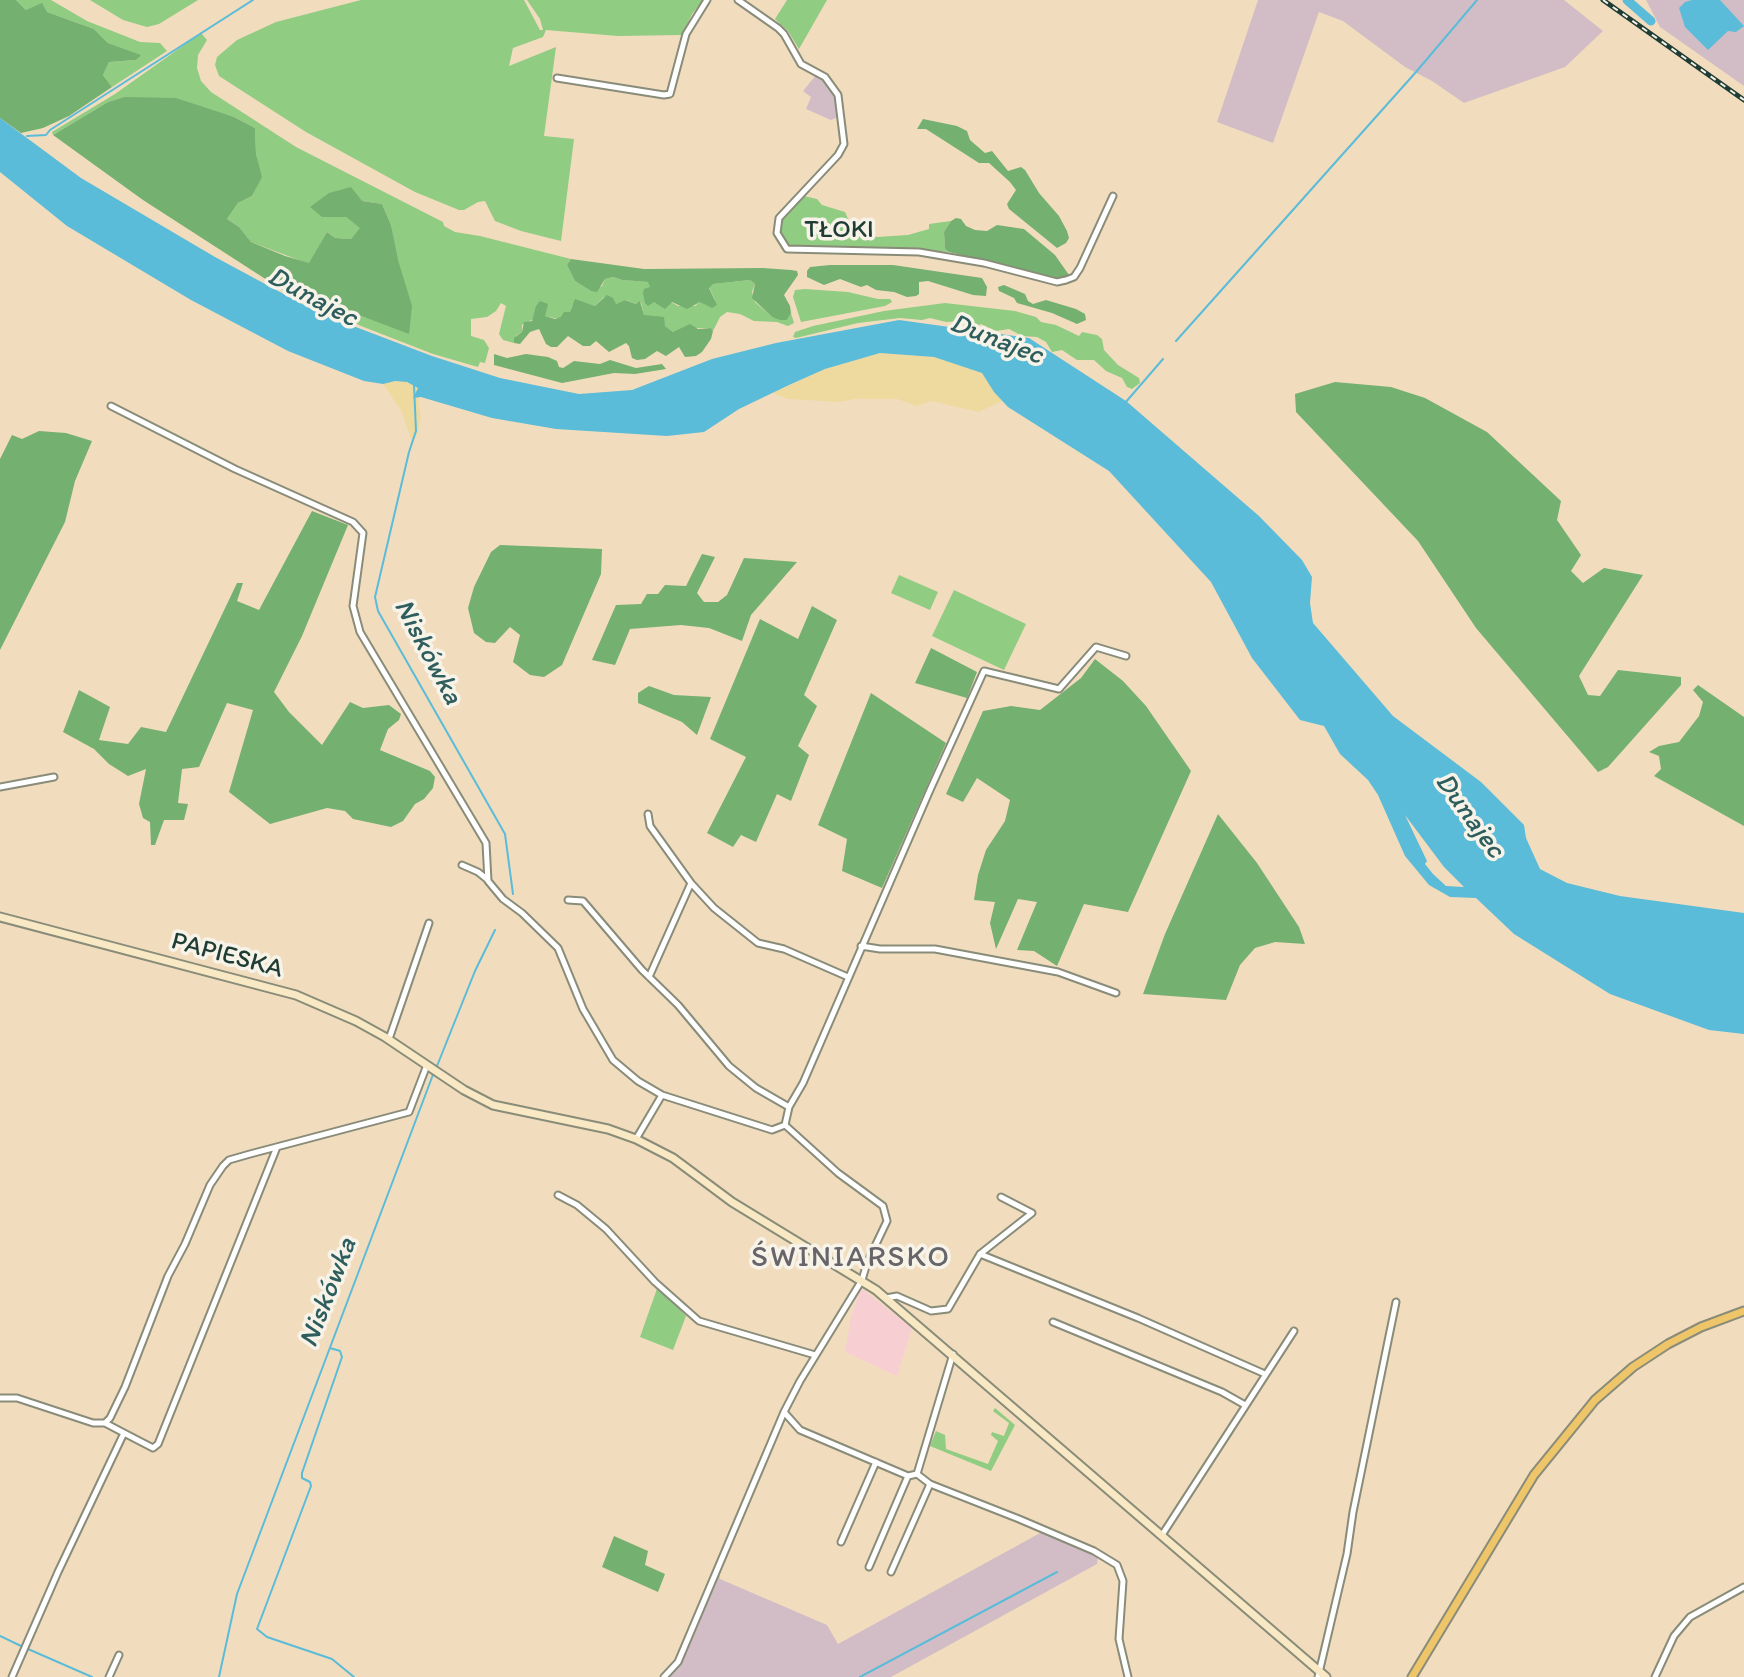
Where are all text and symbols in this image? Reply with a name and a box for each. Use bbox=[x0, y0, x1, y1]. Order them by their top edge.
street label: TŁOKI bbox=[804, 214, 874, 246]
water label: Dunajec bbox=[261, 260, 363, 336]
water label: Dunajec bbox=[945, 307, 1047, 373]
water label: Niskówka bbox=[385, 594, 469, 710]
water label: Dunajec bbox=[1427, 767, 1511, 865]
street label: PAPIESKA bbox=[168, 926, 286, 986]
water label: Niskówka bbox=[293, 1234, 365, 1352]
district label: ŚWINIARSKO bbox=[753, 1240, 949, 1276]

